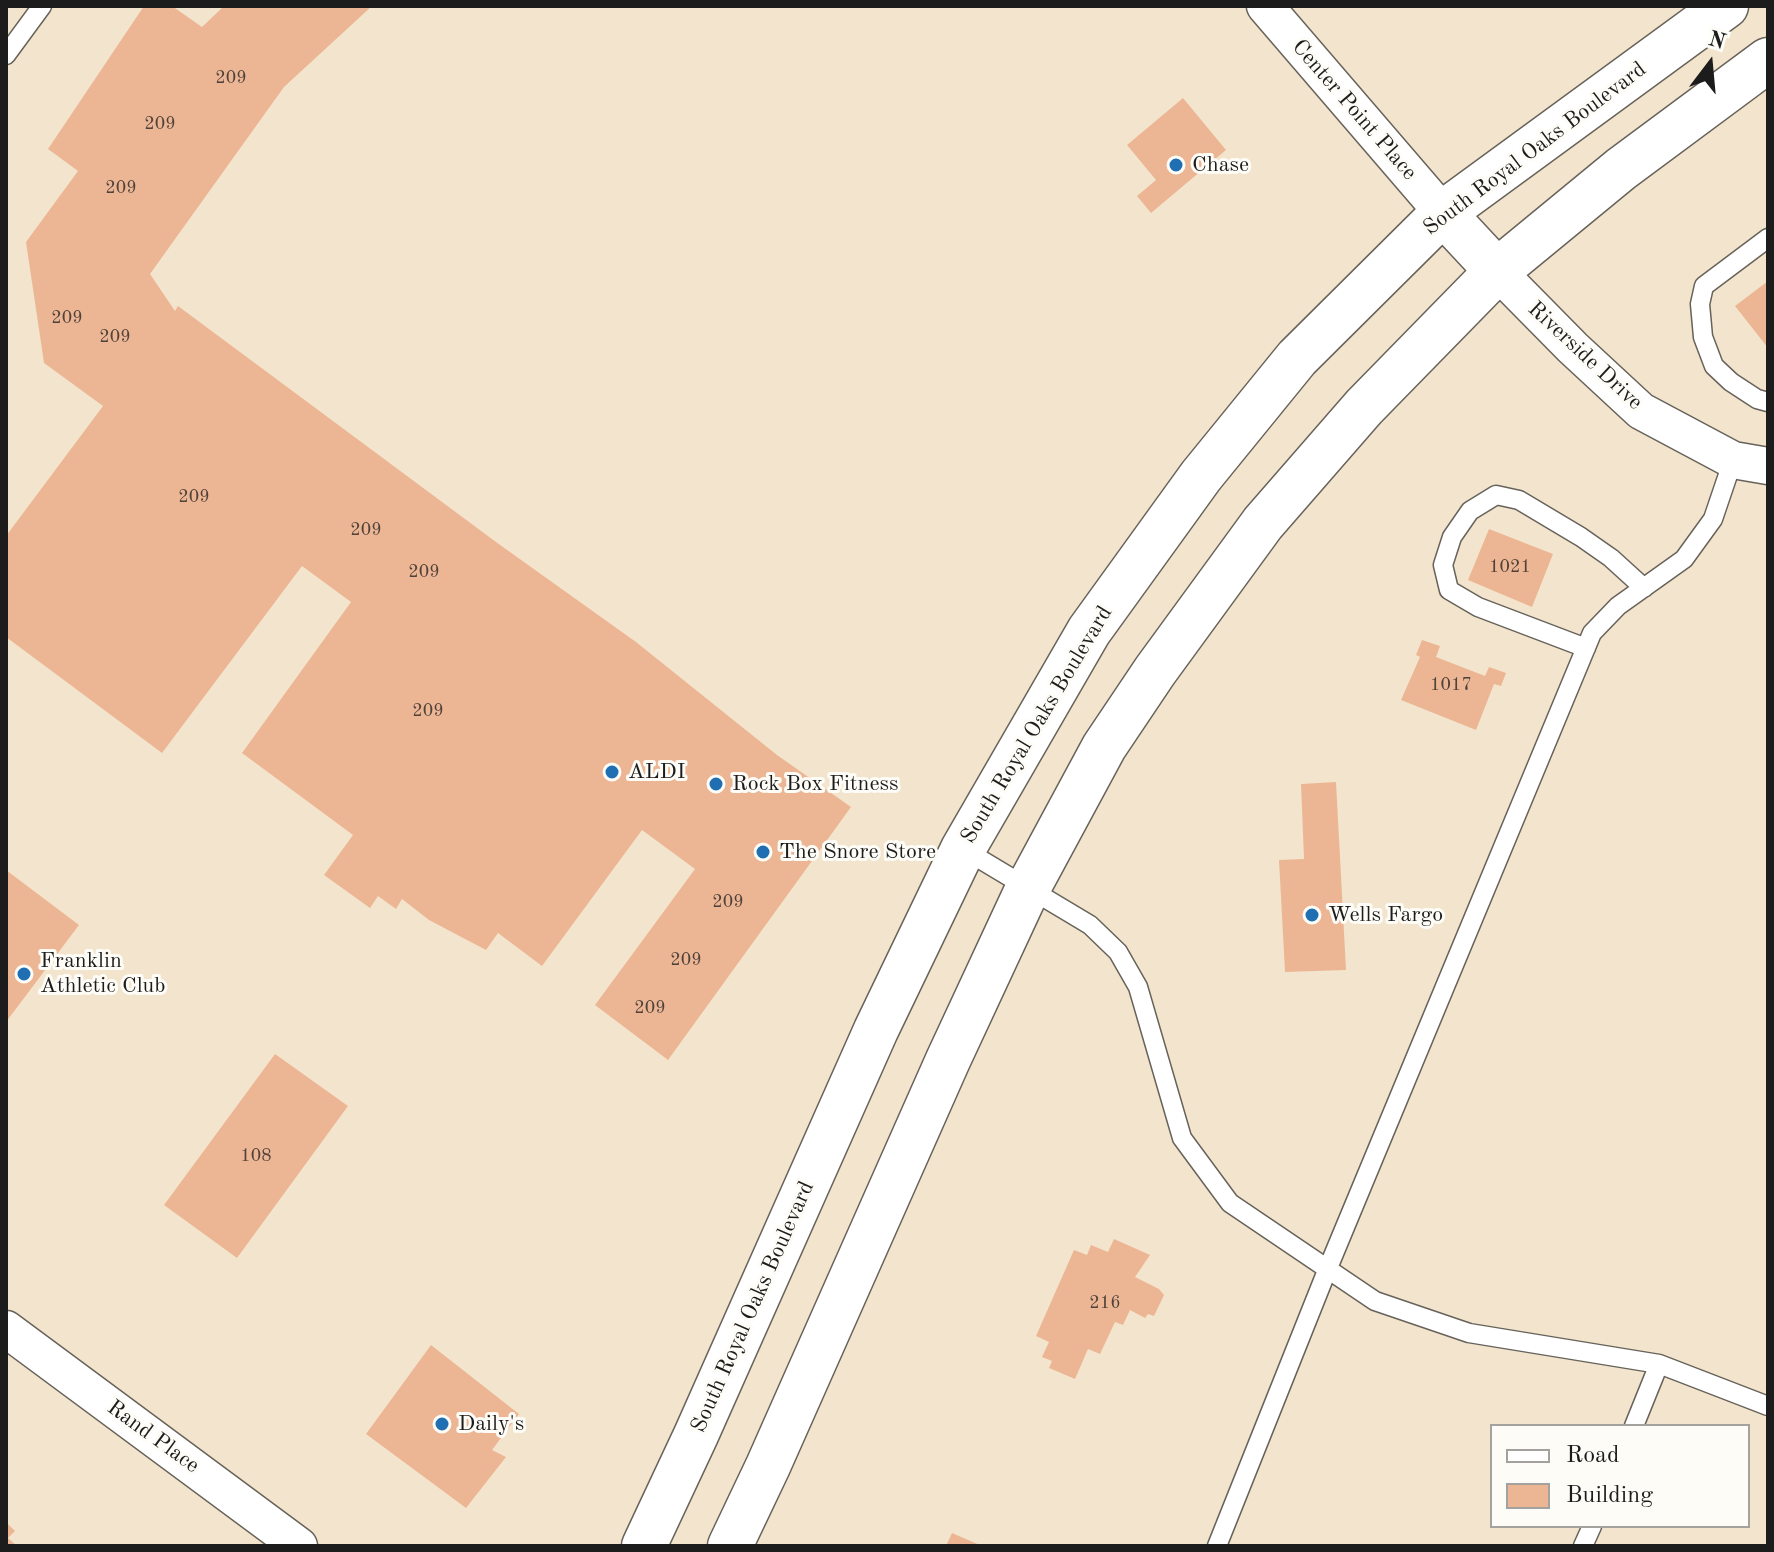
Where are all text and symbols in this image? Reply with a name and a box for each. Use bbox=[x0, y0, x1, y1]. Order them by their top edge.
north arrow bbox=[1670, 24, 1750, 104]
text: N bbox=[1706, 28, 1728, 54]
street label: Center Point Place bbox=[1286, 34, 1422, 186]
street label: South Royal Oaks Boulevard bbox=[1418, 57, 1652, 241]
house number: 209 bbox=[215, 67, 247, 89]
house number: 209 bbox=[144, 113, 176, 135]
place label: Chase bbox=[1192, 152, 1249, 178]
marker: Chase bbox=[1167, 156, 1185, 174]
house number: 209 bbox=[105, 177, 137, 199]
street label: Riverside Drive bbox=[1522, 296, 1648, 416]
house number: 209 bbox=[51, 307, 83, 329]
house number: 209 bbox=[99, 326, 131, 348]
house number: 209 bbox=[178, 486, 210, 508]
house number: 209 bbox=[350, 519, 382, 541]
house number: 1021 bbox=[1489, 556, 1531, 578]
house number: 209 bbox=[408, 561, 440, 583]
street label: South Royal Oaks Boulevard bbox=[956, 601, 1118, 849]
house number: 1017 bbox=[1430, 674, 1472, 696]
house number: 209 bbox=[412, 700, 444, 722]
place label: ALDI bbox=[628, 759, 685, 785]
marker: ALDI bbox=[603, 763, 621, 781]
place label: Rock Box Fitness bbox=[732, 771, 899, 797]
marker: Rock Box Fitness bbox=[707, 775, 725, 793]
place label: The Snore Store bbox=[779, 839, 936, 865]
marker: The Snore Store bbox=[754, 843, 772, 861]
house number: 209 bbox=[712, 891, 744, 913]
place label: Wells Fargo bbox=[1328, 902, 1443, 928]
marker: Wells Fargo bbox=[1303, 906, 1321, 924]
place label: Franklin Athletic Club bbox=[40, 948, 166, 1000]
house number: 209 bbox=[670, 949, 702, 971]
marker: Franklin Athletic Club bbox=[15, 965, 33, 983]
house number: 209 bbox=[634, 997, 666, 1019]
house number: 108 bbox=[240, 1145, 272, 1167]
street label: South Royal Oaks Boulevard bbox=[686, 1177, 820, 1437]
house number: 216 bbox=[1089, 1292, 1121, 1314]
street label: Rand Place bbox=[102, 1395, 204, 1479]
place label: Daily's bbox=[458, 1411, 524, 1437]
marker: Daily's bbox=[433, 1415, 451, 1433]
legend bbox=[1490, 1424, 1750, 1528]
text: Road bbox=[1566, 1444, 1619, 1468]
text: Building bbox=[1566, 1484, 1653, 1508]

